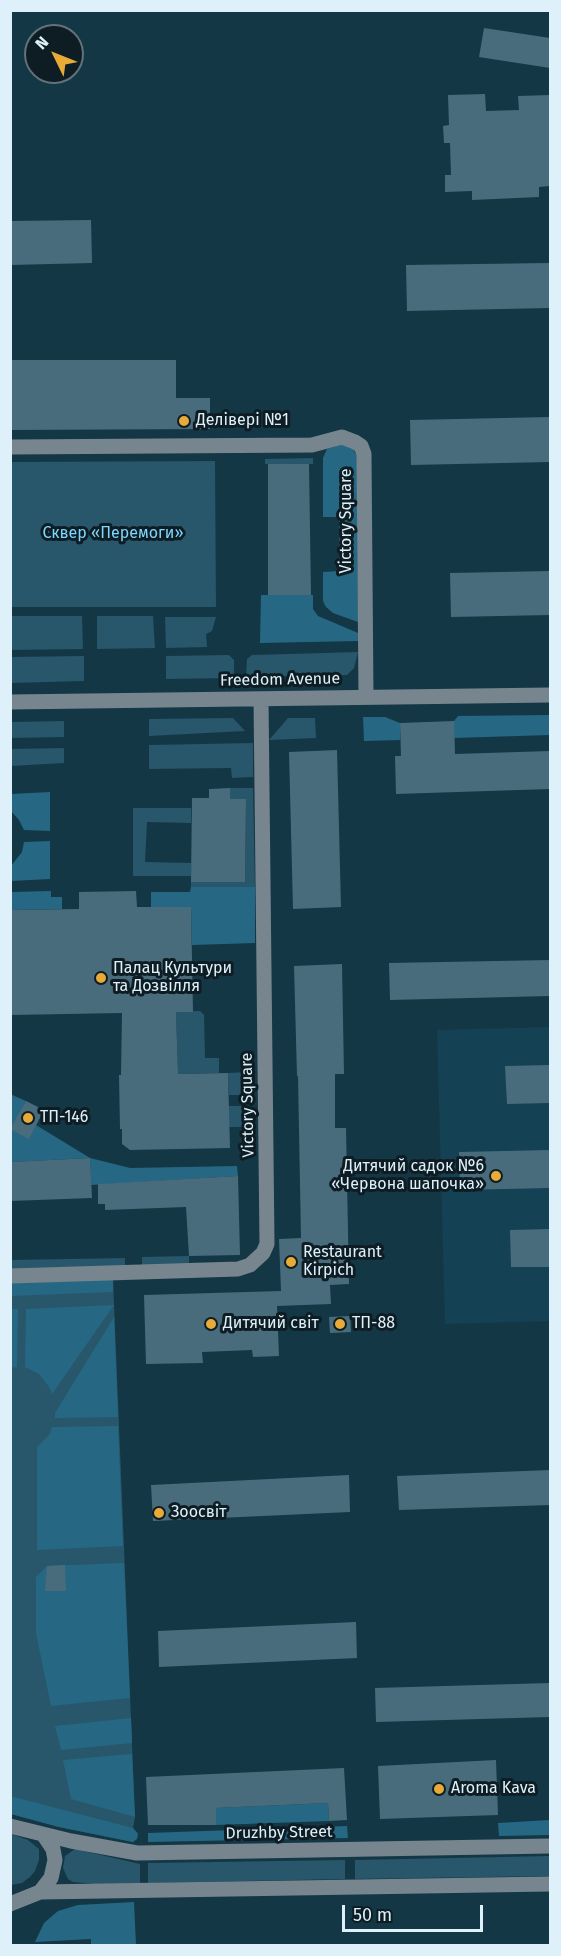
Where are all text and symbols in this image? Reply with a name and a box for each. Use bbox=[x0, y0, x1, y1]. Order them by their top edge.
north arrow bbox=[24, 24, 84, 84]
text: N bbox=[31, 32, 52, 53]
place label: Делівері №1 bbox=[196, 411, 289, 431]
marker: Делівері №1 bbox=[177, 414, 191, 428]
street label: Victory Square bbox=[337, 469, 357, 573]
park label: Сквер «Перемоги» bbox=[43, 524, 183, 544]
street label: Freedom Avenue bbox=[220, 669, 340, 691]
place label: Палац Культури та Дозвілля bbox=[113, 959, 232, 997]
marker: Палац Культури та Дозвілля bbox=[94, 971, 108, 985]
street label: Victory Square bbox=[237, 1052, 259, 1158]
place label: ТП-146 bbox=[40, 1108, 88, 1128]
marker: ТП-146 bbox=[21, 1111, 35, 1125]
place label: Дитячий садок №6 «Червона шапочка» bbox=[331, 1157, 484, 1195]
marker: Дитячий садок №6 «Червона шапочка» bbox=[489, 1169, 503, 1183]
place label: Restaurant Kirpich bbox=[303, 1243, 382, 1281]
marker: Restaurant Kirpich bbox=[284, 1255, 298, 1269]
place label: Дитячий світ bbox=[223, 1314, 319, 1334]
place label: ТП-88 bbox=[352, 1314, 395, 1334]
marker: Дитячий світ bbox=[204, 1317, 218, 1331]
marker: ТП-88 bbox=[333, 1317, 347, 1331]
place label: Зоосвіт bbox=[171, 1503, 226, 1523]
marker: Зоосвіт bbox=[152, 1506, 166, 1520]
place label: Aroma Kava bbox=[451, 1779, 536, 1799]
marker: Aroma Kava bbox=[432, 1782, 446, 1796]
street label: Druzhby Street bbox=[225, 1822, 333, 1844]
scale bar bbox=[345, 1893, 486, 1931]
text: 50 m bbox=[353, 1904, 392, 1926]

